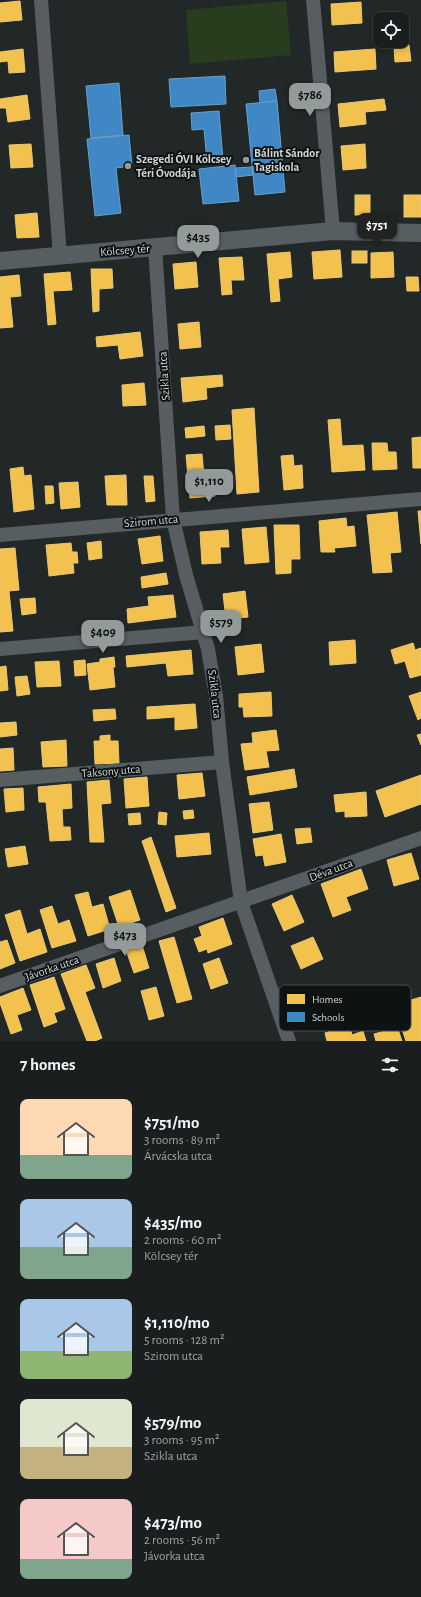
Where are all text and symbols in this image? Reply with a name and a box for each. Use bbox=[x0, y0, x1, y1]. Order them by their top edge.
map controls bbox=[373, 12, 409, 48]
button: locate bbox=[373, 12, 409, 48]
pin: $786 bbox=[286, 83, 334, 117]
text: $786 bbox=[298, 89, 322, 102]
place label: Bálint Sándor Tagiskola bbox=[254, 147, 320, 173]
place label: Szegedi ÓVI Kölcsey Téri Óvodája bbox=[136, 152, 232, 180]
marker: Bálint Sándor Tagiskola bbox=[241, 155, 251, 165]
marker: Szegedi ÓVI Kölcsey Téri Óvodája bbox=[123, 161, 133, 171]
pin: $751 bbox=[353, 213, 401, 247]
text: $751 bbox=[366, 219, 388, 232]
pin: $435 bbox=[174, 225, 222, 259]
text: $435 bbox=[186, 231, 210, 244]
street label: Kölcsey tér bbox=[100, 242, 151, 259]
street label: Szikla utca bbox=[156, 351, 172, 401]
pin: $1,110 bbox=[176, 469, 242, 503]
text: $1,110 bbox=[194, 475, 224, 488]
street label: Szirom utca bbox=[123, 513, 179, 529]
pin: $579 bbox=[197, 610, 245, 644]
text: $579 bbox=[209, 616, 233, 629]
pin: $409 bbox=[79, 620, 127, 654]
text: $409 bbox=[90, 626, 116, 639]
street label: Szikla utca bbox=[206, 669, 224, 720]
street label: Taksony utca bbox=[81, 762, 142, 781]
street label: Déva utca bbox=[308, 856, 355, 883]
pin: $473 bbox=[101, 923, 149, 957]
text: $473 bbox=[113, 929, 137, 942]
street label: Jávorka utca bbox=[24, 953, 81, 983]
legend bbox=[279, 985, 411, 1031]
text: Homes bbox=[312, 994, 343, 1005]
text: Schools bbox=[312, 1012, 345, 1023]
icon: filters bbox=[379, 1054, 401, 1076]
text: 7 homes bbox=[20, 1056, 76, 1073]
text: $751/mo bbox=[144, 1114, 199, 1131]
icon: home bbox=[52, 1115, 100, 1163]
text: 3 rooms · 89 m² bbox=[144, 1134, 220, 1147]
text: Árvácska utca bbox=[144, 1150, 212, 1163]
text: $435/mo bbox=[144, 1214, 202, 1231]
icon: home bbox=[52, 1215, 100, 1263]
text: 2 rooms · 60 m² bbox=[144, 1234, 221, 1247]
text: Kölcsey tér bbox=[144, 1250, 198, 1263]
text: $1,110/mo bbox=[144, 1314, 210, 1331]
icon: home bbox=[52, 1315, 100, 1363]
text: 5 rooms · 128 m² bbox=[144, 1334, 225, 1347]
text: Szirom utca bbox=[144, 1350, 203, 1363]
text: $579/mo bbox=[144, 1414, 202, 1431]
icon: home bbox=[52, 1415, 100, 1463]
text: 3 rooms · 95 m² bbox=[144, 1434, 219, 1447]
text: Szikla utca bbox=[144, 1450, 197, 1463]
text: $473/mo bbox=[144, 1514, 202, 1531]
icon: home bbox=[52, 1515, 100, 1563]
text: 2 rooms · 56 m² bbox=[144, 1534, 220, 1547]
text: Jávorka utca bbox=[144, 1550, 205, 1563]

